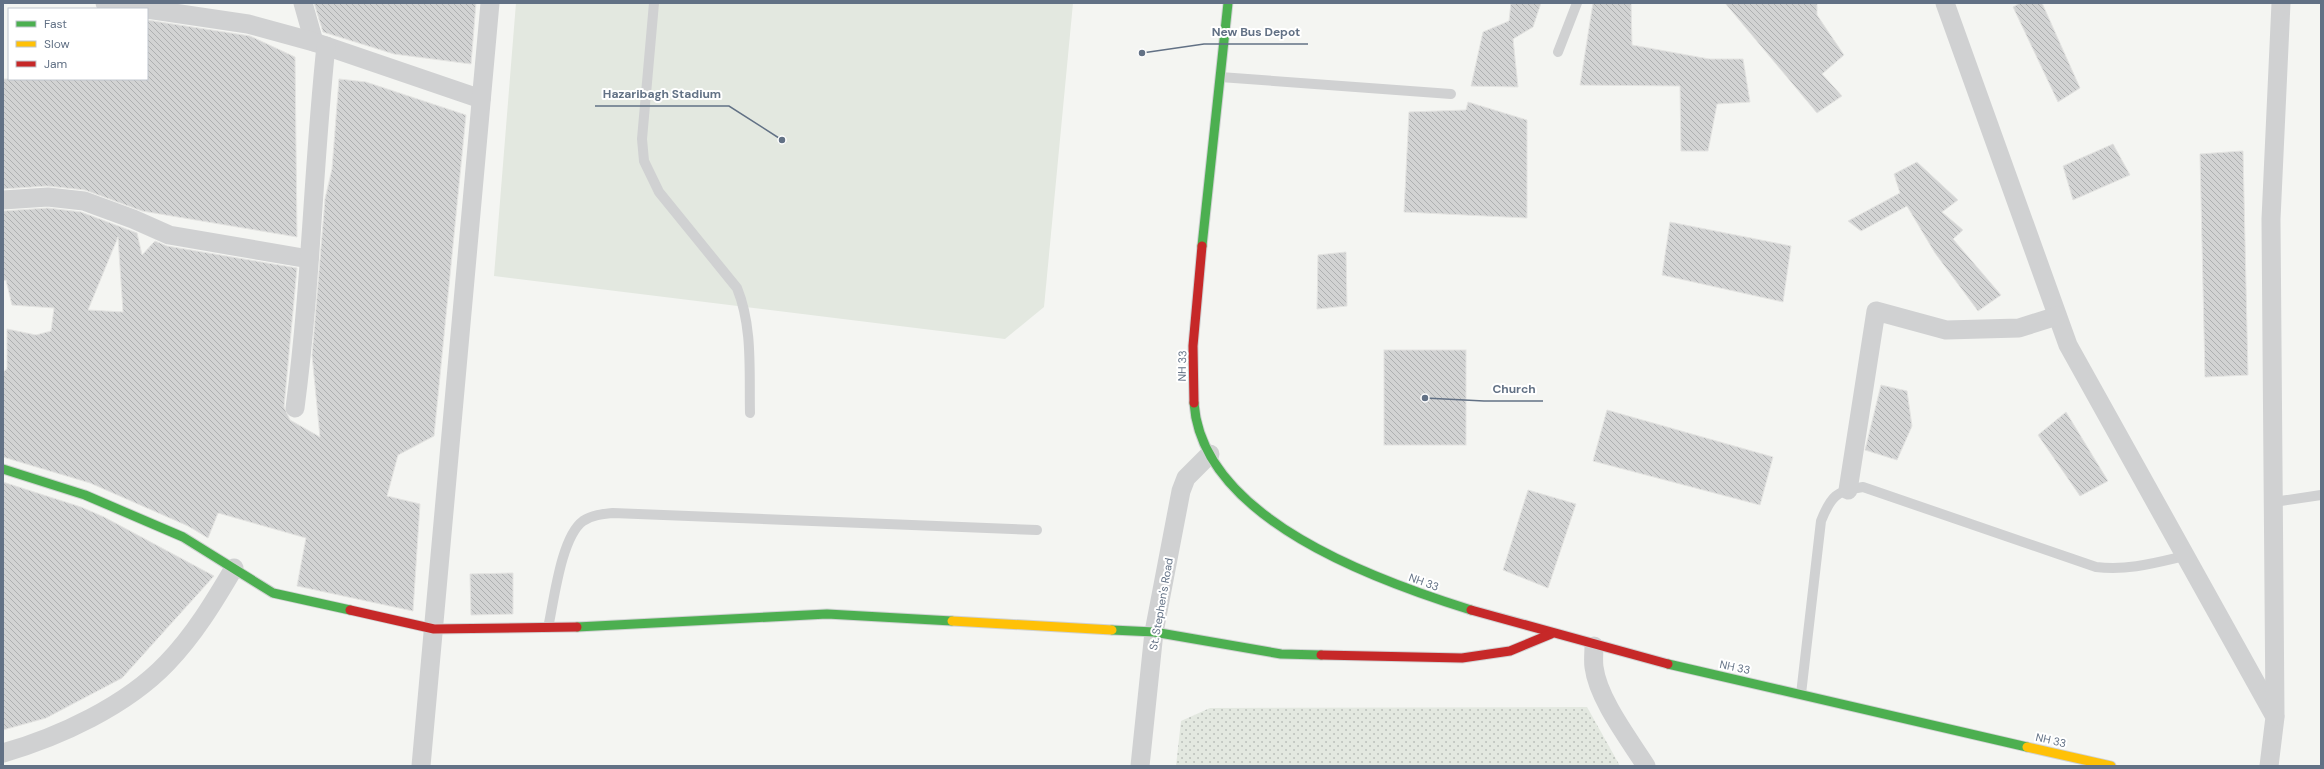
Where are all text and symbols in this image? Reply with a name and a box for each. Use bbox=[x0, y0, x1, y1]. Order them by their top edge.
legend bbox=[8, 8, 148, 80]
text: Fast bbox=[44, 16, 67, 32]
callout: New Bus Depot bbox=[1204, 20, 1308, 44]
text: New Bus Depot bbox=[1212, 24, 1300, 40]
text: Slow bbox=[44, 36, 70, 52]
text: Jam bbox=[44, 56, 67, 72]
callout: Hazaribagh Stadium bbox=[595, 82, 729, 106]
text: Hazaribagh Stadium bbox=[603, 86, 721, 102]
street label: NH 33 bbox=[1175, 350, 1189, 382]
callout: Church bbox=[1484, 377, 1543, 401]
text: Church bbox=[1492, 381, 1536, 397]
street label: St. Stephen's Road bbox=[1146, 557, 1176, 651]
street label: NH 33 bbox=[1407, 570, 1441, 594]
street label: NH 33 bbox=[1718, 657, 1752, 677]
street label: NH 33 bbox=[2034, 730, 2068, 750]

